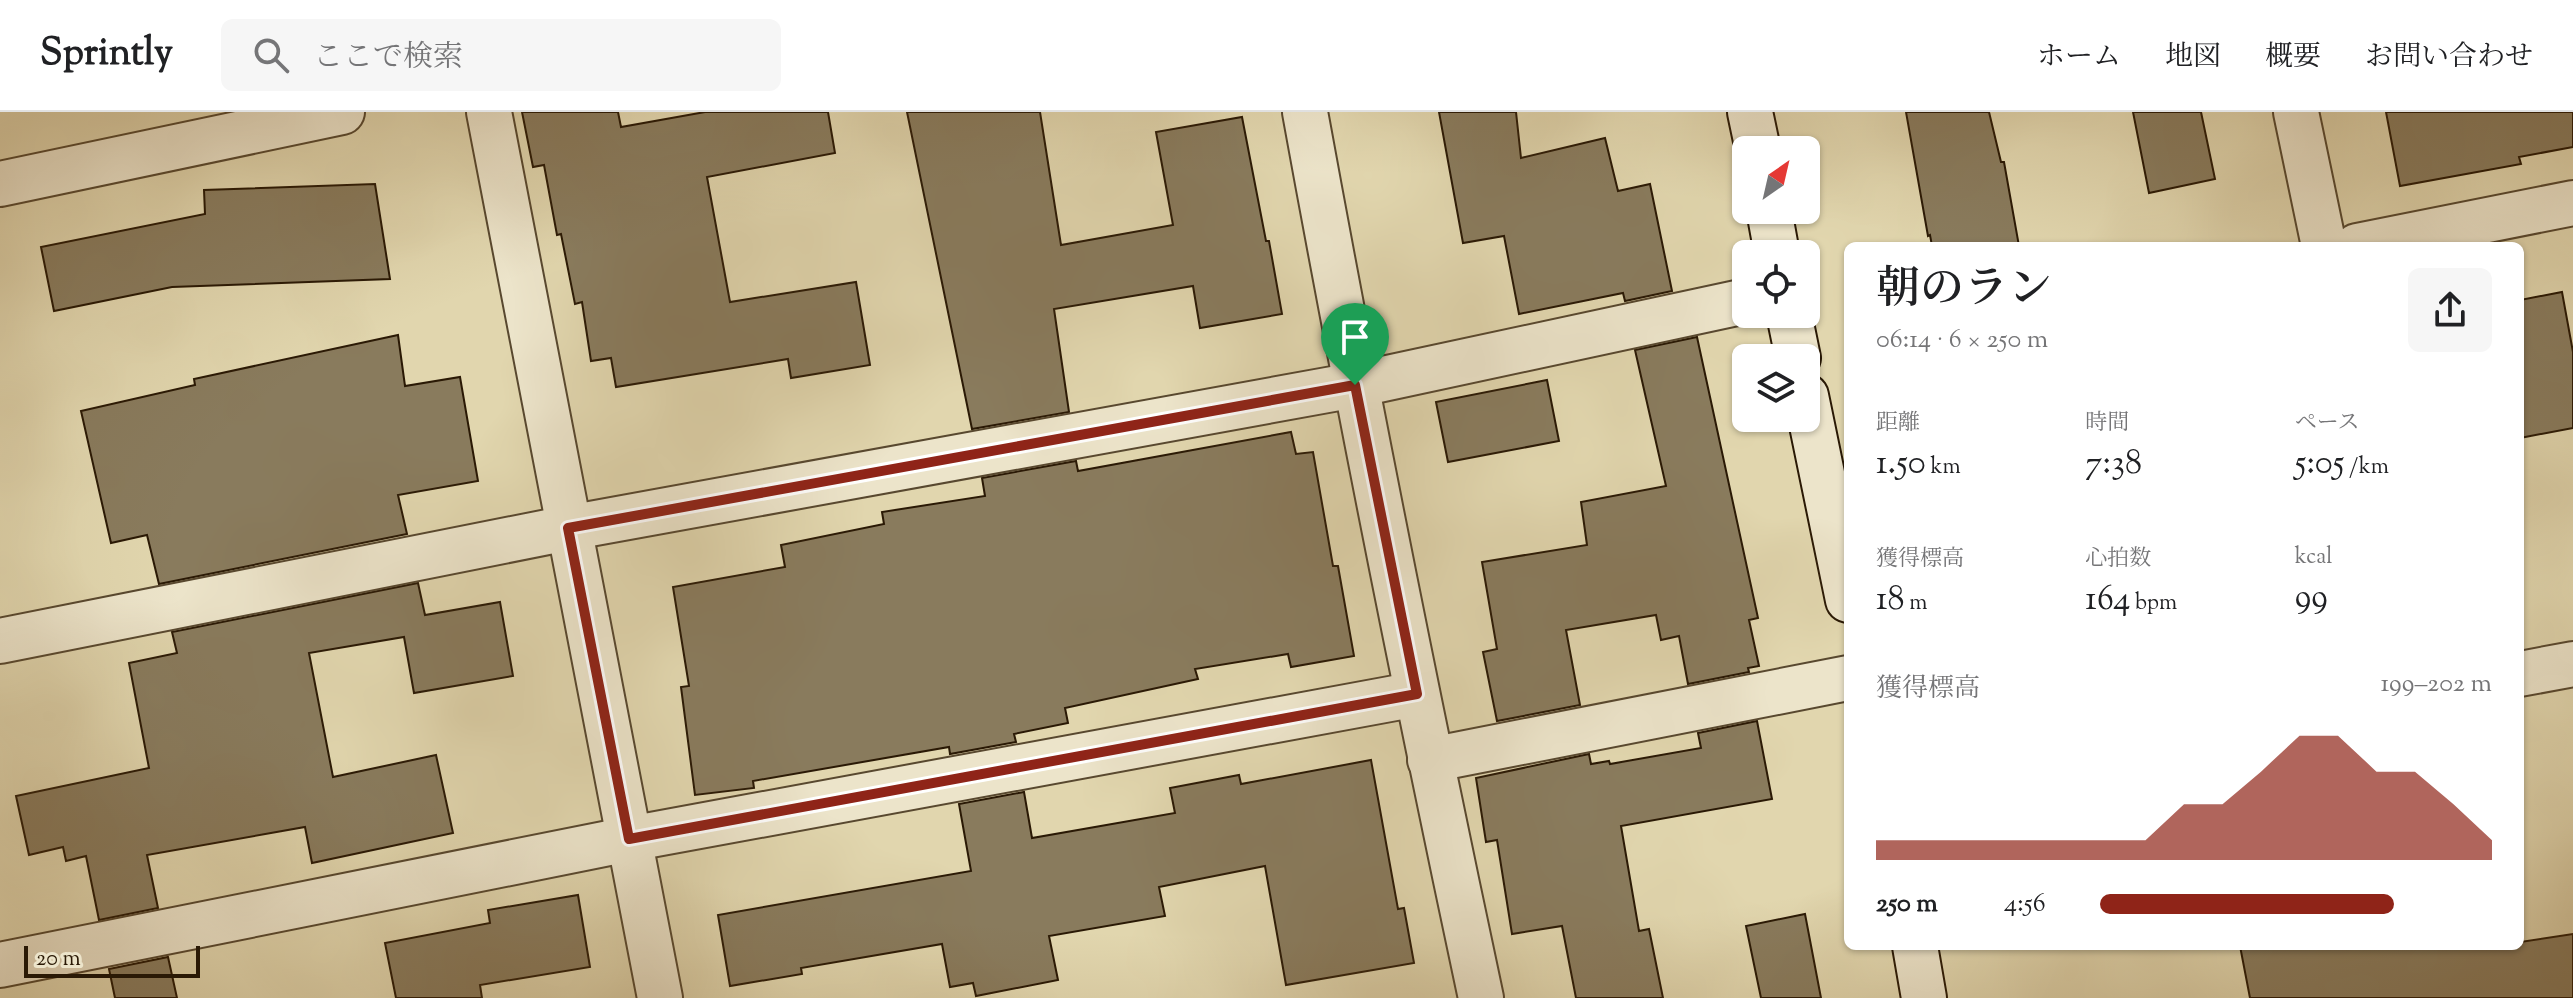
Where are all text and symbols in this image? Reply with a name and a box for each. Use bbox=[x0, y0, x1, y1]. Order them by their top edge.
search box bbox=[221, 19, 781, 91]
text: Sprintly bbox=[40, 28, 173, 82]
icon: search bbox=[249, 33, 293, 77]
text: ここで検索 bbox=[313, 37, 463, 80]
text: ホーム bbox=[2037, 38, 2121, 78]
text: 地図 bbox=[2165, 38, 2221, 78]
text: 概要 bbox=[2265, 38, 2321, 78]
text: お問い合わせ bbox=[2365, 38, 2533, 78]
north arrow bbox=[1732, 136, 1820, 224]
map controls bbox=[1732, 136, 1820, 432]
button: locate bbox=[1732, 240, 1820, 328]
text: 朝のラン bbox=[1876, 260, 2052, 323]
button: share bbox=[2408, 268, 2492, 352]
pin bbox=[1321, 303, 1389, 385]
icon: arrive bbox=[1333, 315, 1377, 359]
text: 06:14 · 6 × 250 m bbox=[1876, 322, 2048, 359]
button: layers bbox=[1732, 344, 1820, 432]
text: 距離 bbox=[1876, 408, 1920, 440]
text: 時間 bbox=[2085, 408, 2129, 440]
text: ペース bbox=[2295, 408, 2360, 440]
text: 1.50 bbox=[1876, 440, 1926, 489]
text: 7:38 bbox=[2085, 440, 2142, 489]
text: 5:05 bbox=[2295, 440, 2344, 489]
text: km bbox=[1926, 452, 1961, 484]
text: /km bbox=[2344, 452, 2389, 484]
text: kcal bbox=[2295, 542, 2332, 574]
text: 獲得標高 bbox=[1876, 544, 1964, 576]
text: 心拍数 bbox=[2085, 544, 2151, 576]
text: 99 bbox=[2295, 574, 2328, 623]
text: 18 bbox=[1876, 576, 1905, 625]
text: 164 bbox=[2085, 576, 2130, 625]
text: m bbox=[1905, 588, 1927, 620]
text: bpm bbox=[2130, 588, 2177, 620]
text: 199–202 m bbox=[2381, 666, 2492, 703]
text: 獲得標高 bbox=[1876, 671, 1980, 708]
text: 250 m bbox=[1876, 886, 1938, 923]
text: 4:56 bbox=[2004, 886, 2046, 923]
scale bar bbox=[24, 942, 200, 978]
text: 20 m bbox=[36, 944, 81, 976]

